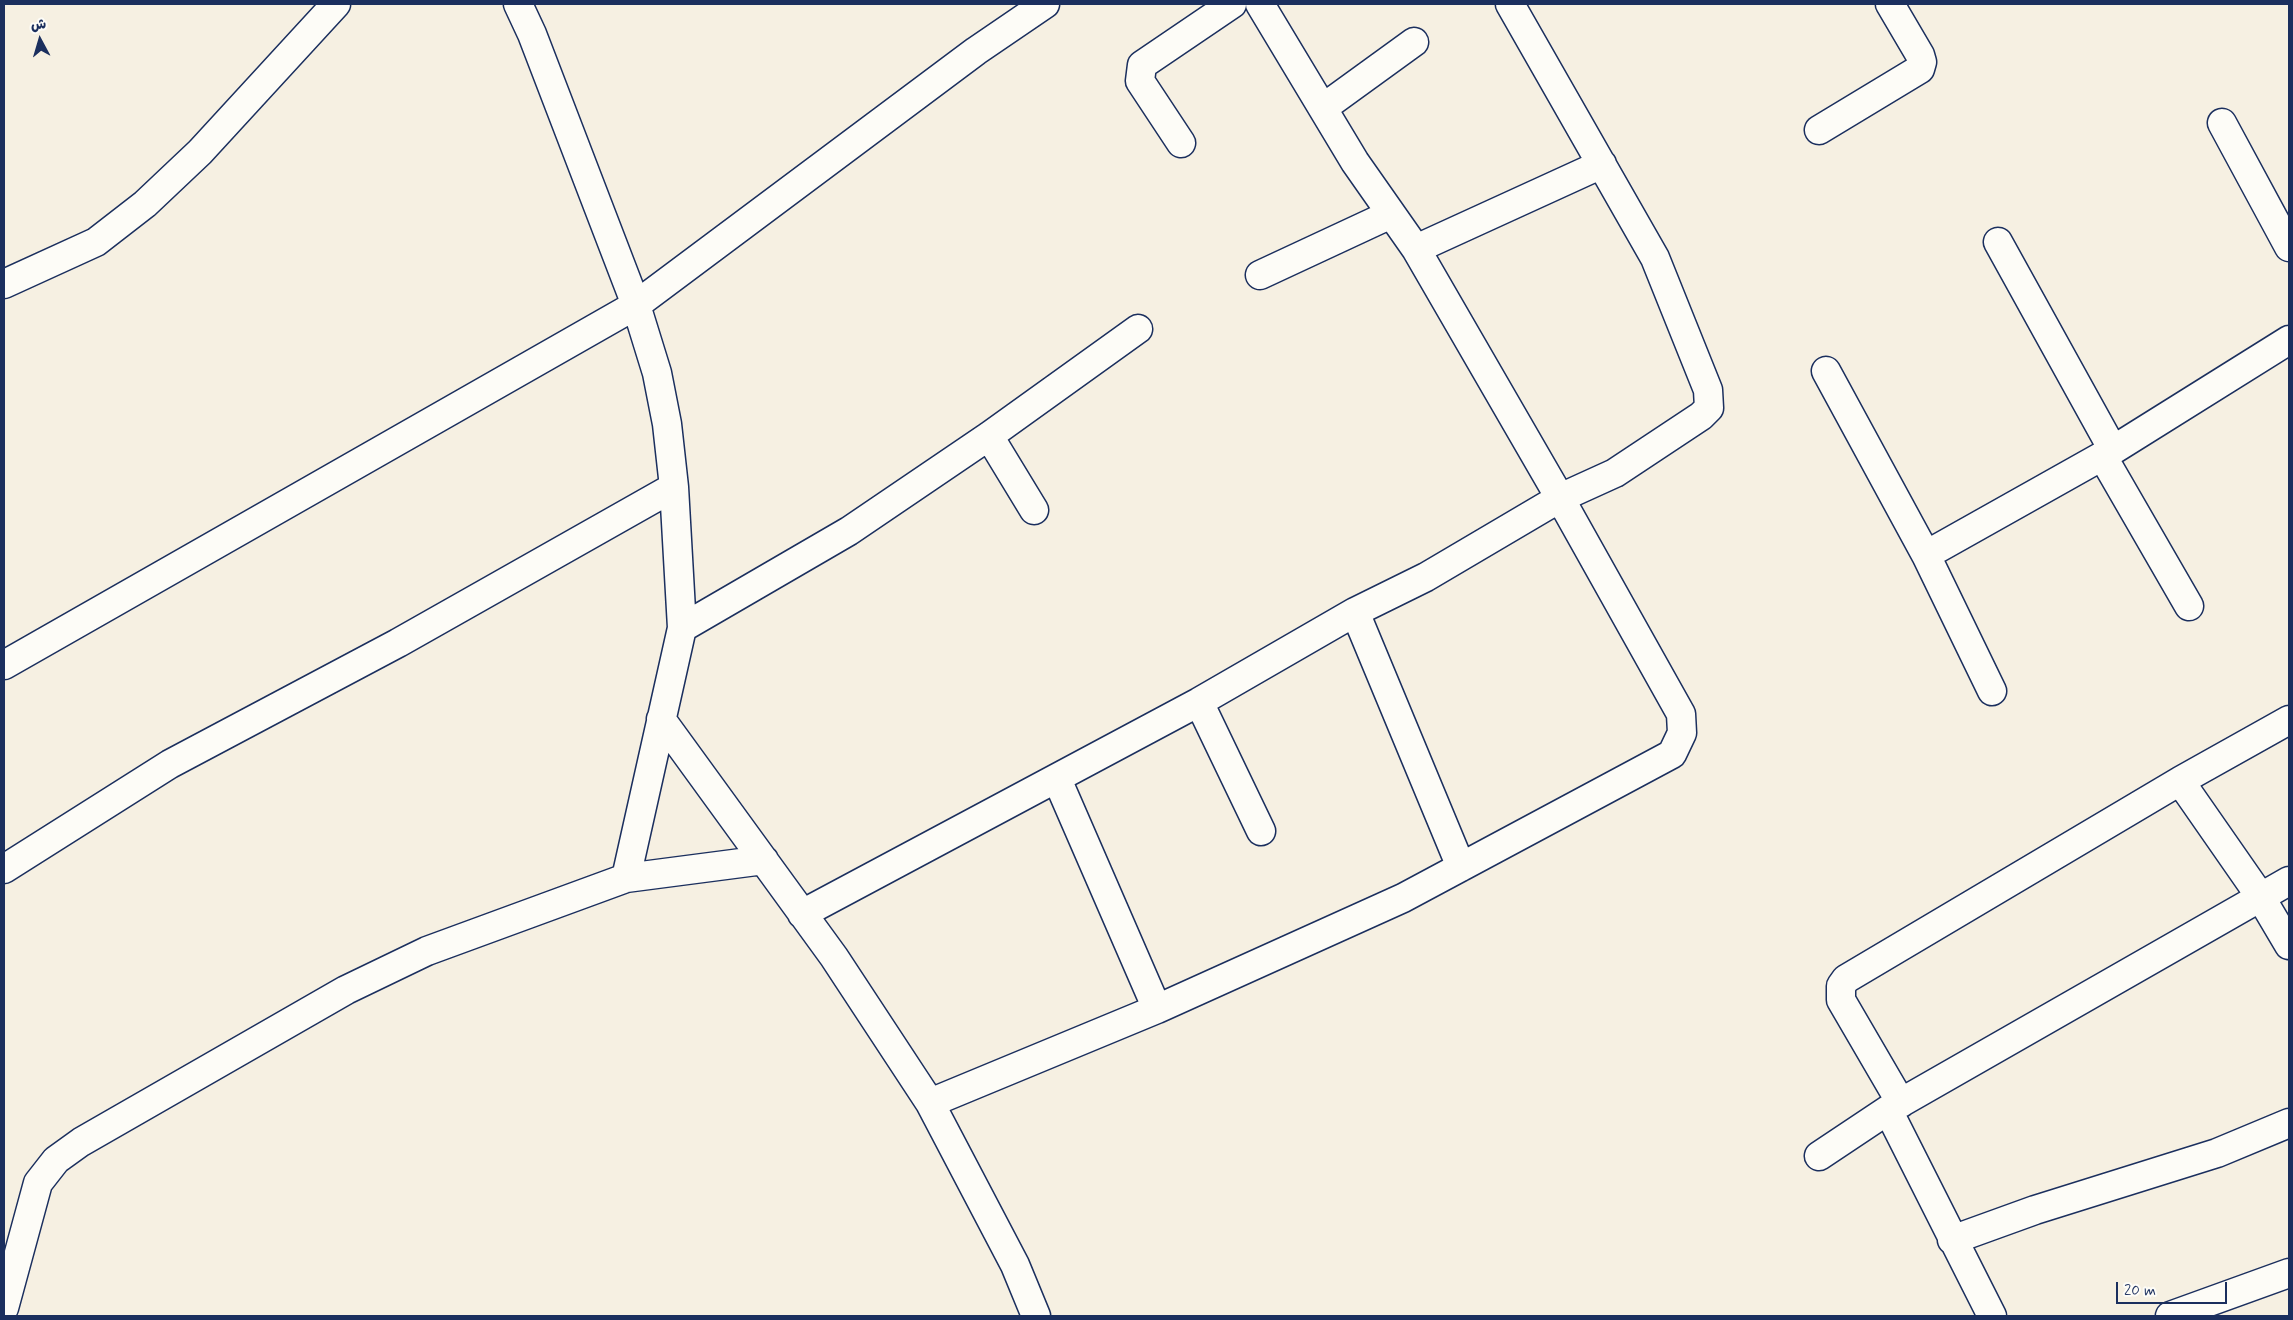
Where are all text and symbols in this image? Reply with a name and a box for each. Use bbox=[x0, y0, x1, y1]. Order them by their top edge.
north arrow bbox=[15, 15, 65, 65]
text: ش bbox=[30, 15, 47, 35]
scale bar bbox=[2118, 1272, 2229, 1304]
text: 20 m bbox=[2124, 1281, 2156, 1301]

